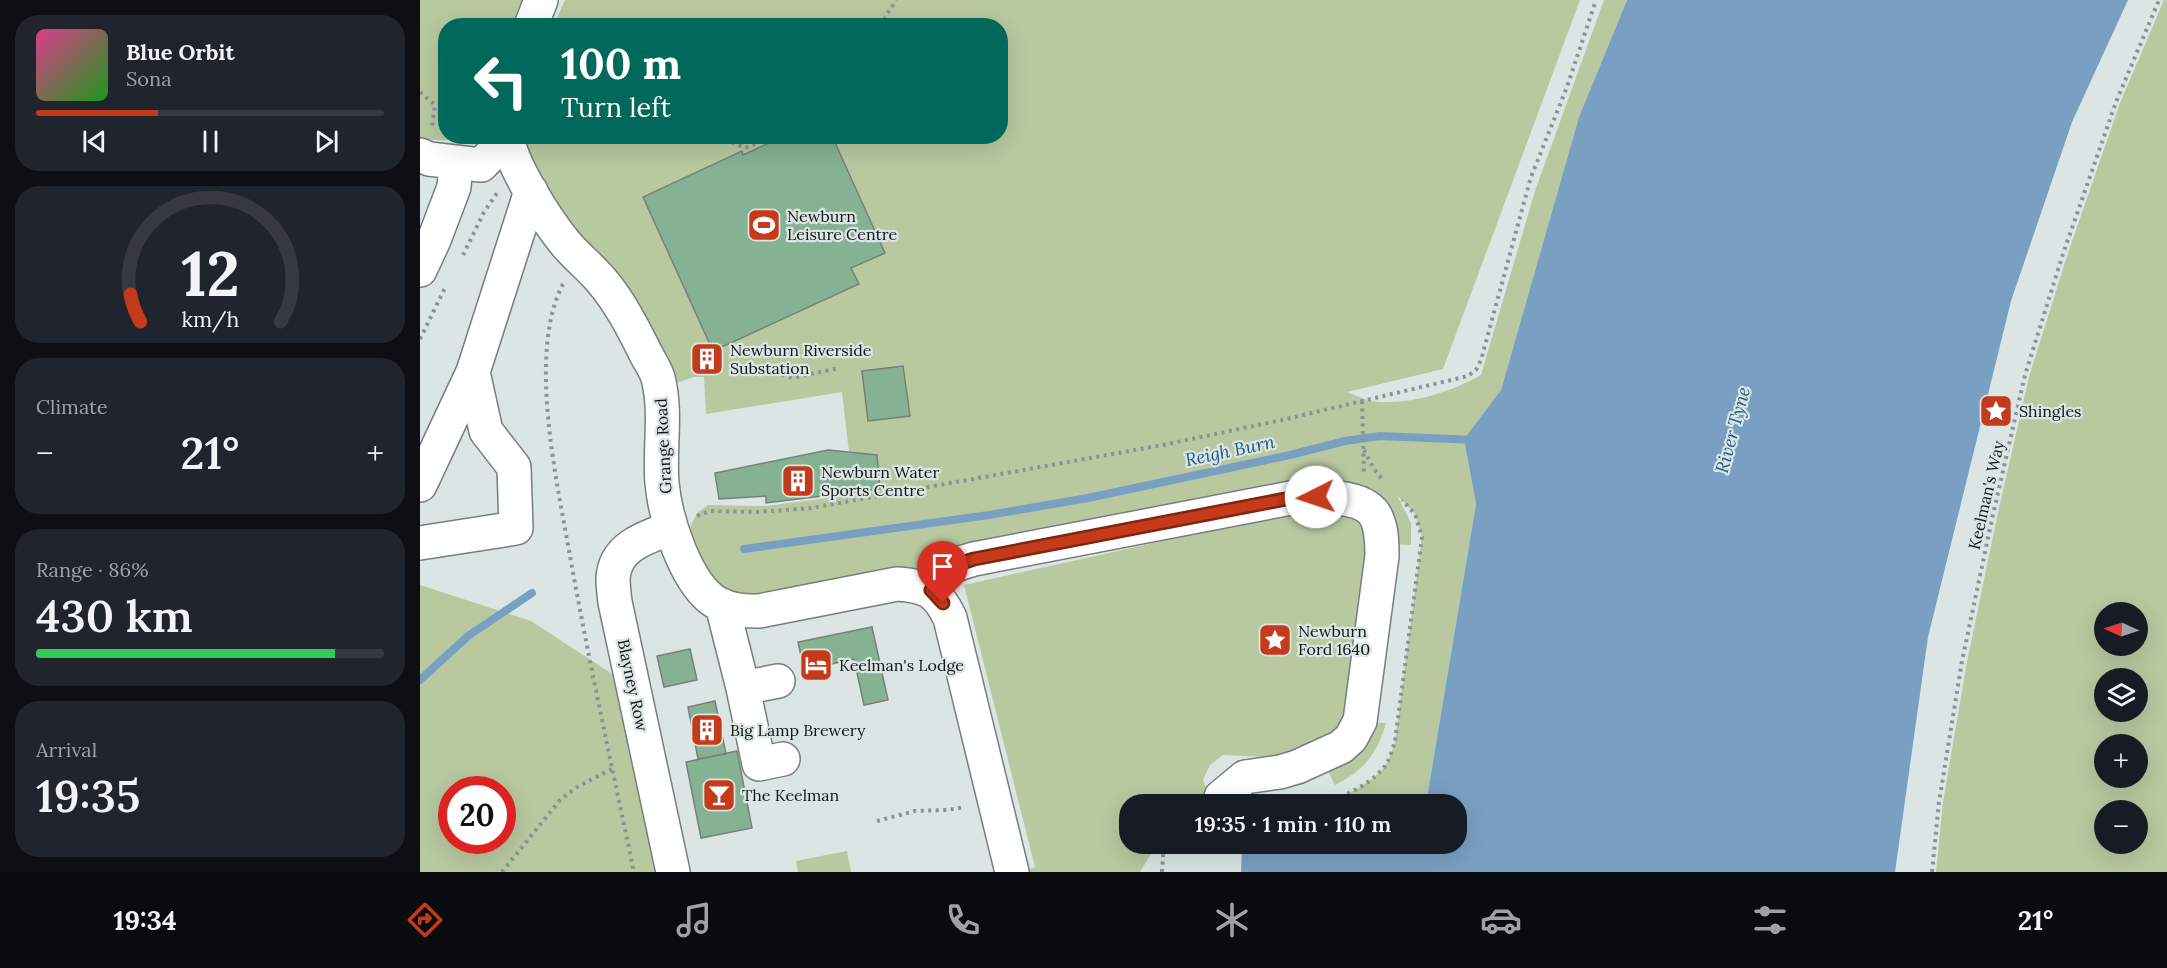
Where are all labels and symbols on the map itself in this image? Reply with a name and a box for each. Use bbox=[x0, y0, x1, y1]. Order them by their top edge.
place label: Newburn Leisure Centre bbox=[787, 206, 898, 244]
sports icon: Newburn Leisure Centre bbox=[746, 207, 782, 243]
place label: Newburn Riverside Substation bbox=[730, 340, 872, 378]
building icon: Newburn Riverside Substation bbox=[689, 341, 725, 377]
water label: River Tyne bbox=[1710, 384, 1755, 476]
place icon: Shingles bbox=[1978, 393, 2014, 429]
street label: Grange Road bbox=[650, 397, 675, 494]
place label: Shingles bbox=[2019, 401, 2082, 421]
water label: Reigh Burn bbox=[1183, 430, 1277, 471]
street label: Keelman's Way bbox=[1964, 438, 2008, 551]
place label: Newburn Water Sports Centre bbox=[821, 462, 939, 500]
building icon: Newburn Water Sports Centre bbox=[780, 463, 816, 499]
position arrow bbox=[1284, 465, 1348, 529]
pin bbox=[917, 541, 968, 603]
north arrow bbox=[2094, 602, 2148, 656]
place label: Newburn Ford 1640 bbox=[1298, 621, 1370, 659]
place icon: Newburn Ford 1640 bbox=[1257, 622, 1293, 658]
street label: Blayney Row bbox=[613, 637, 653, 733]
hotel icon: Keelman's Lodge bbox=[798, 647, 834, 683]
place label: Keelman's Lodge bbox=[839, 655, 964, 675]
building icon: Big Lamp Brewery bbox=[689, 712, 725, 748]
place label: Big Lamp Brewery bbox=[730, 720, 866, 740]
speed limit sign: 20 bbox=[438, 776, 516, 854]
bar icon: The Keelman bbox=[701, 777, 737, 813]
place label: The Keelman bbox=[742, 785, 840, 805]

